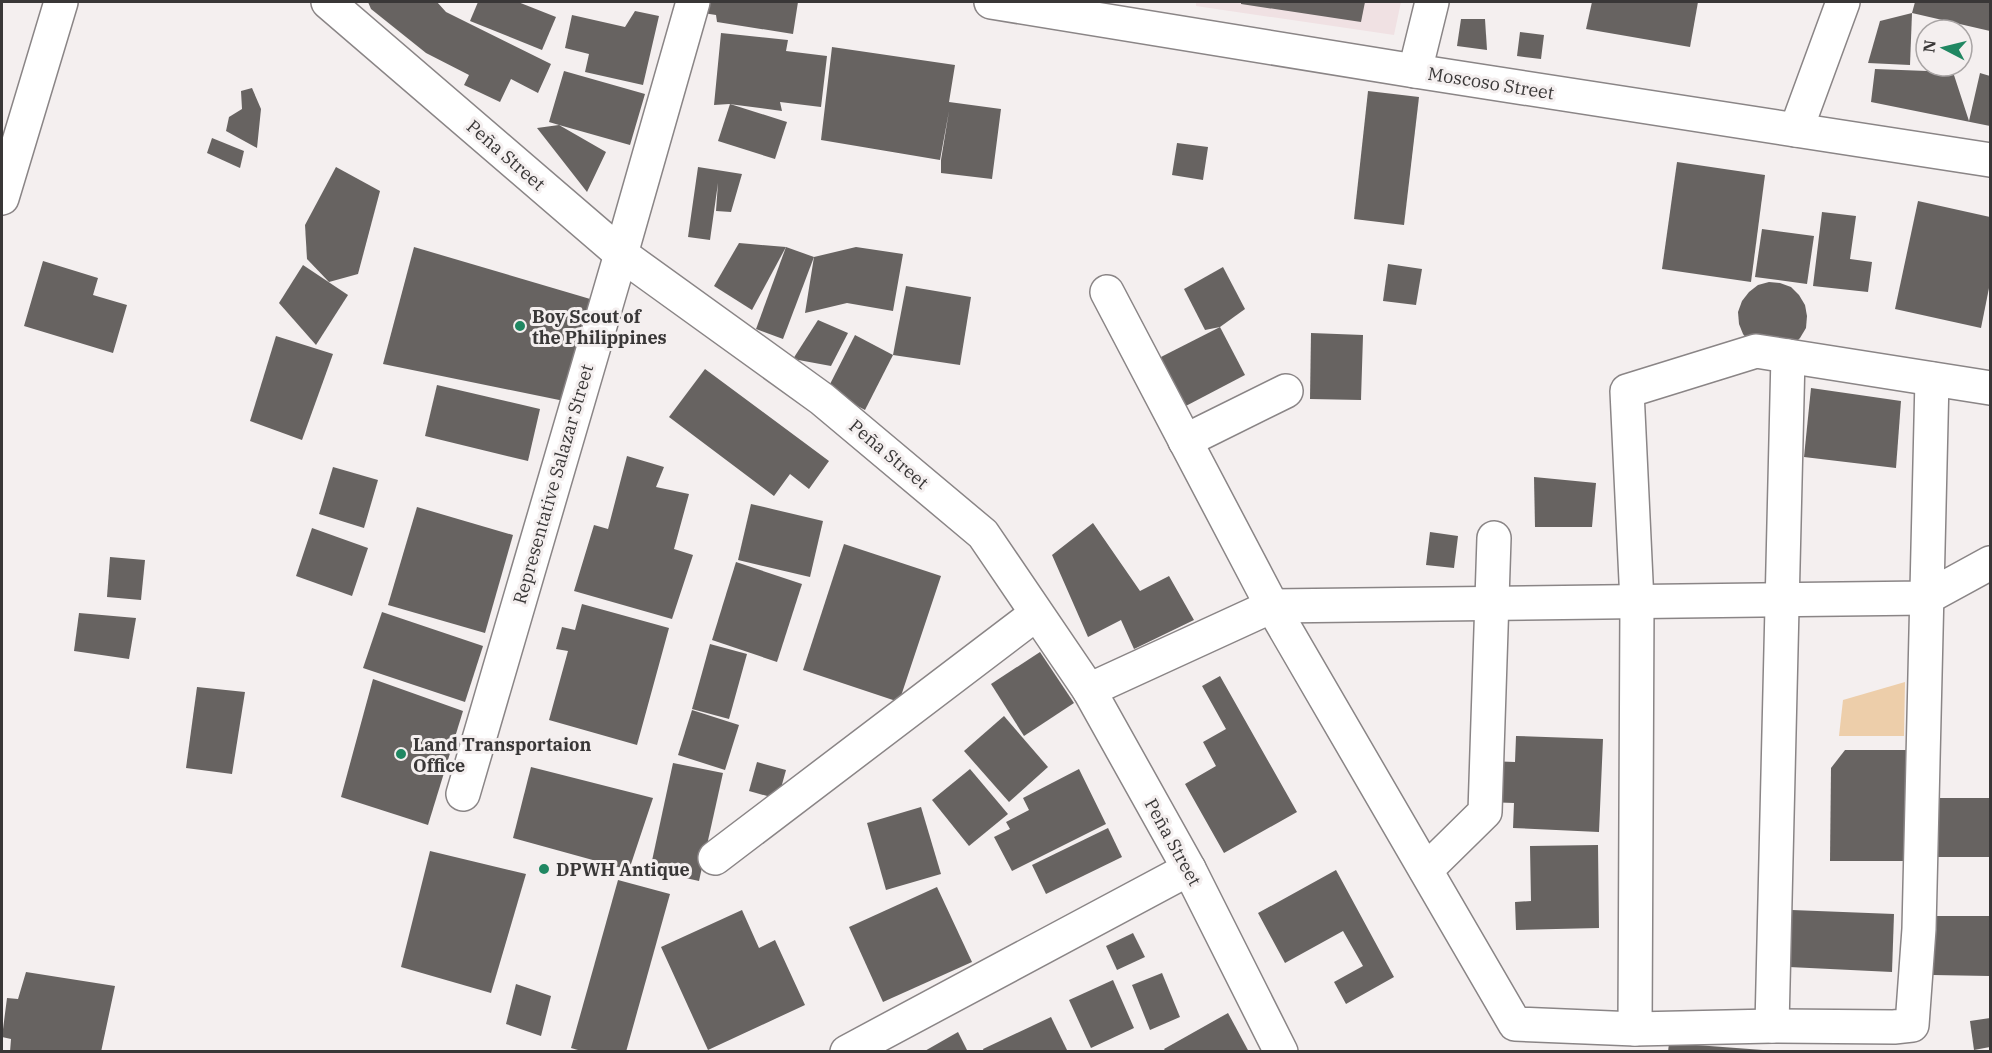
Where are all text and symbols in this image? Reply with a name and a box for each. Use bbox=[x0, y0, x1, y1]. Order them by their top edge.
north arrow bbox=[1914, 18, 1974, 78]
text: N bbox=[1918, 39, 1940, 54]
street label: Moscoso Street bbox=[1426, 62, 1556, 104]
street label: Peña Street bbox=[462, 115, 550, 195]
place label: Boy Scout of the Philippines bbox=[532, 305, 667, 349]
marker: Boy Scout of the Philippines bbox=[513, 319, 527, 333]
street label: Representative Salazar Street bbox=[508, 361, 598, 607]
street label: Peña Street bbox=[845, 414, 933, 494]
place label: Land Transportaion Office bbox=[413, 733, 591, 777]
marker: Land Transportaion Office bbox=[394, 747, 408, 761]
street label: Peña Street bbox=[1140, 794, 1206, 890]
place label: DPWH Antique bbox=[556, 858, 690, 881]
marker: DPWH Antique bbox=[537, 862, 551, 876]

